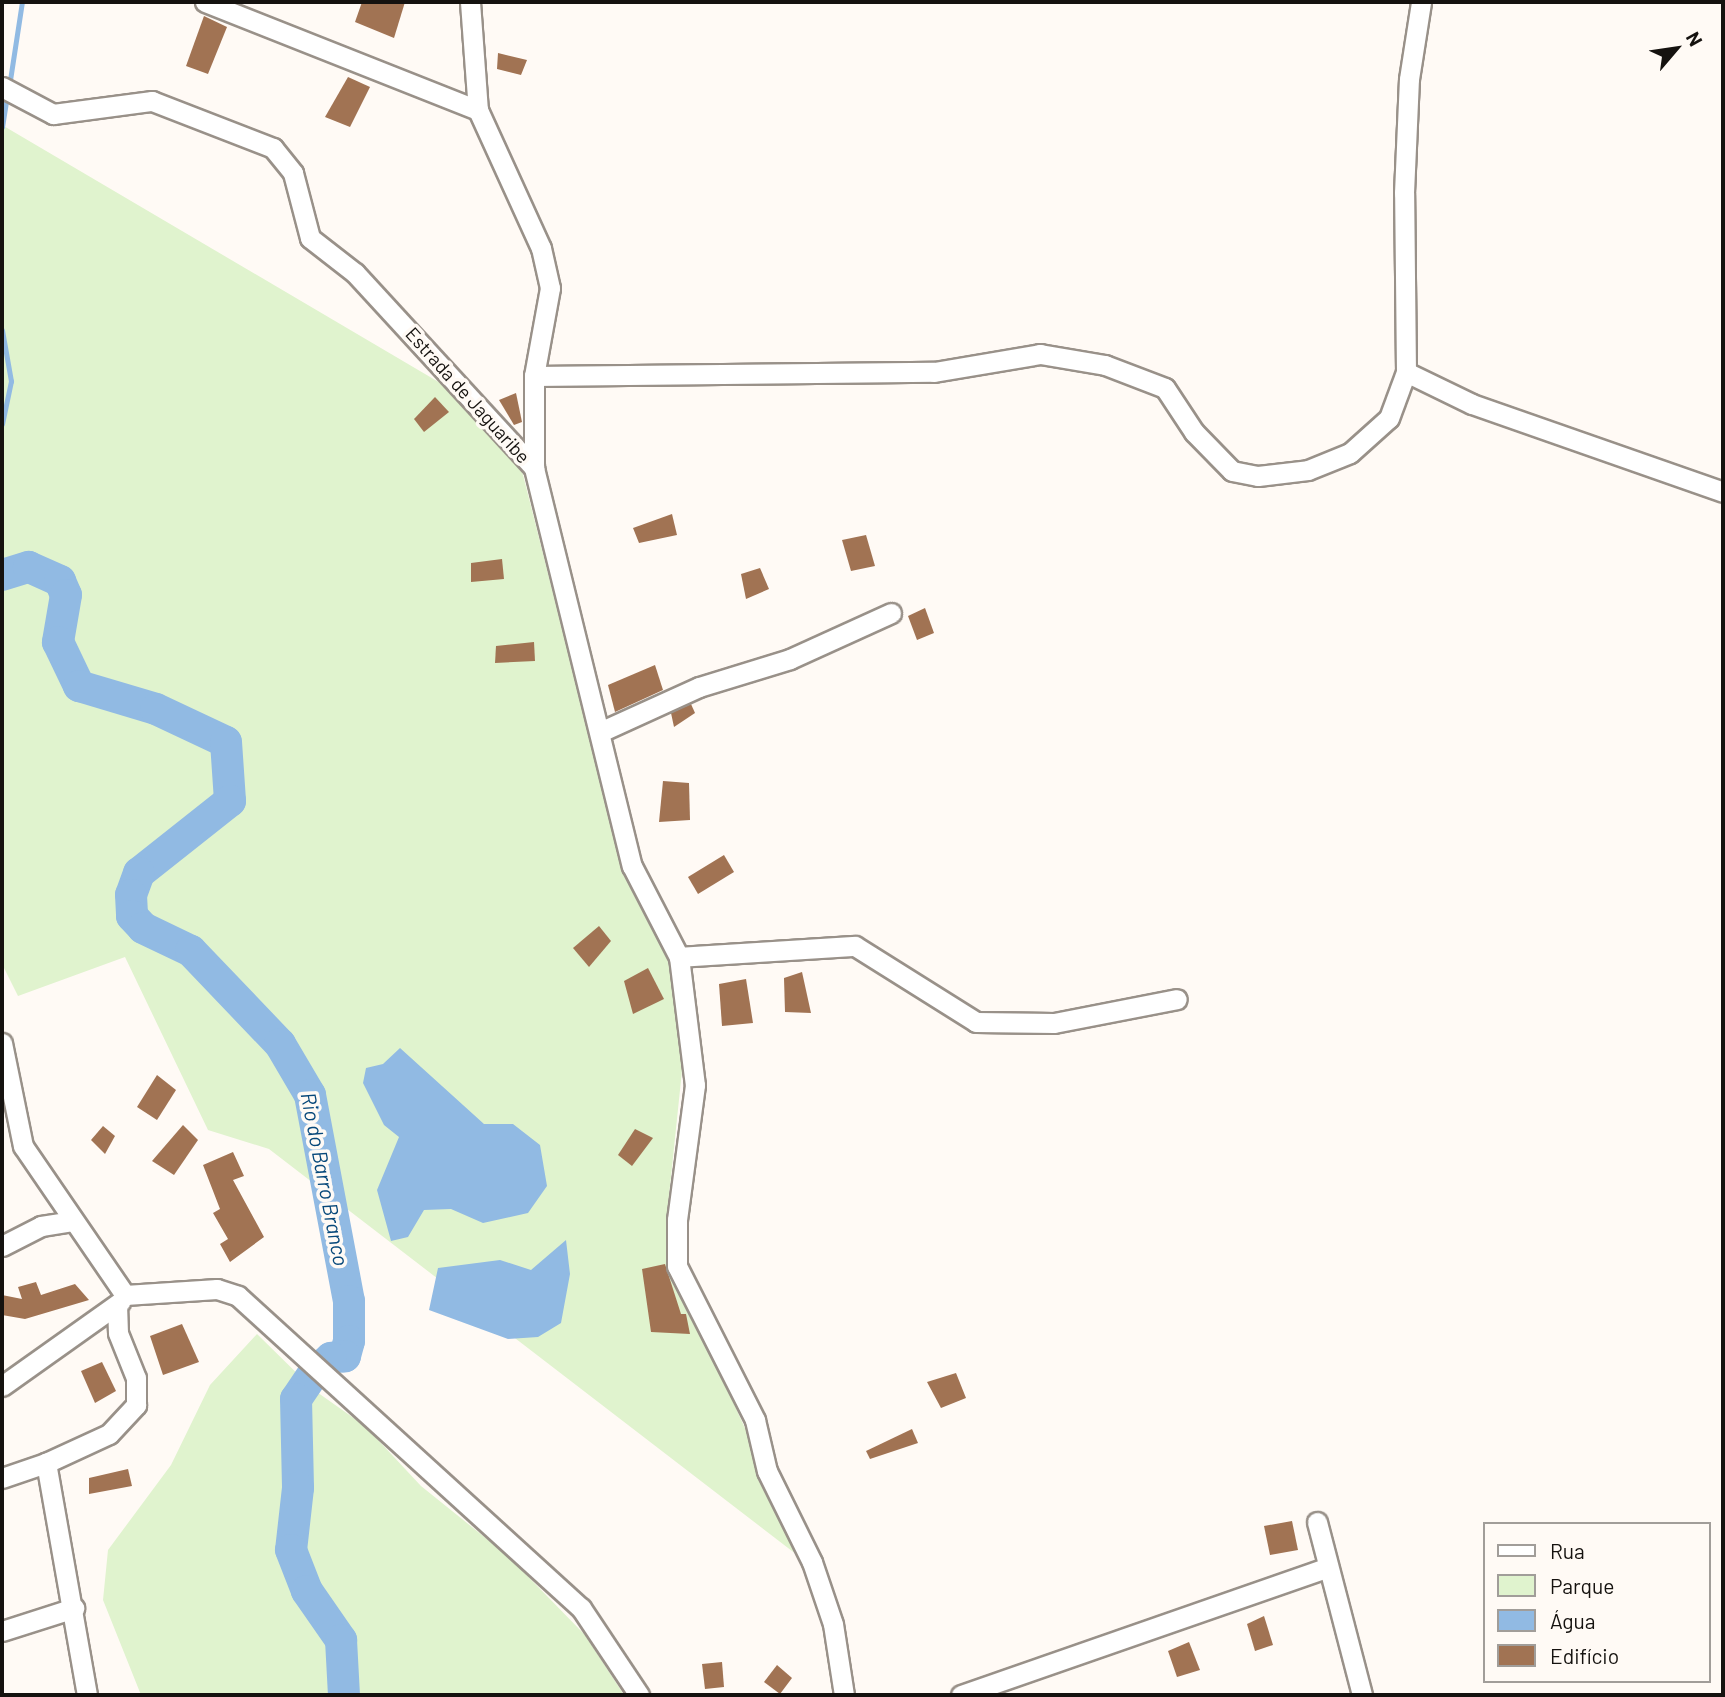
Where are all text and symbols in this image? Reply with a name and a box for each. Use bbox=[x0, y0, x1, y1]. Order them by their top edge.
north arrow bbox=[1641, 14, 1711, 84]
text: N bbox=[1682, 27, 1708, 50]
street label: Estrada de Jaguaribe bbox=[401, 322, 535, 468]
water label: Rio do Barro Branco bbox=[296, 1090, 354, 1268]
legend bbox=[1484, 1522, 1711, 1683]
text: Rua bbox=[1550, 1538, 1585, 1563]
text: Parque bbox=[1550, 1573, 1615, 1598]
text: Água bbox=[1550, 1608, 1596, 1633]
text: Edifício bbox=[1550, 1643, 1619, 1668]

